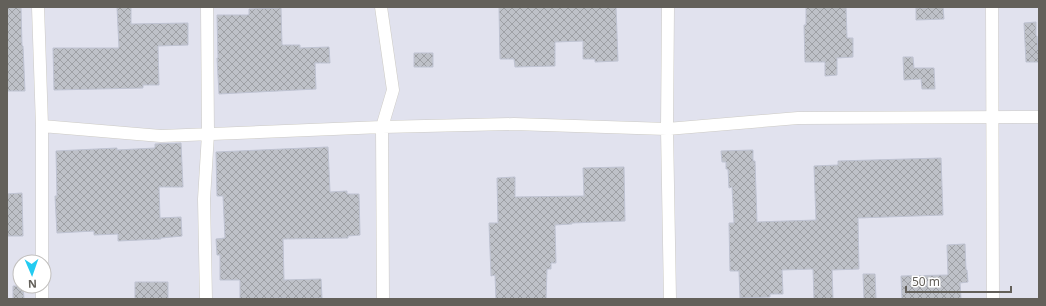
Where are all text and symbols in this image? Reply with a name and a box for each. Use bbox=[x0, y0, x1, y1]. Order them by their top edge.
north arrow bbox=[12, 254, 52, 294]
scale bar bbox=[906, 268, 1011, 294]
text: 50 m bbox=[912, 273, 940, 290]
text: N bbox=[28, 277, 37, 292]

